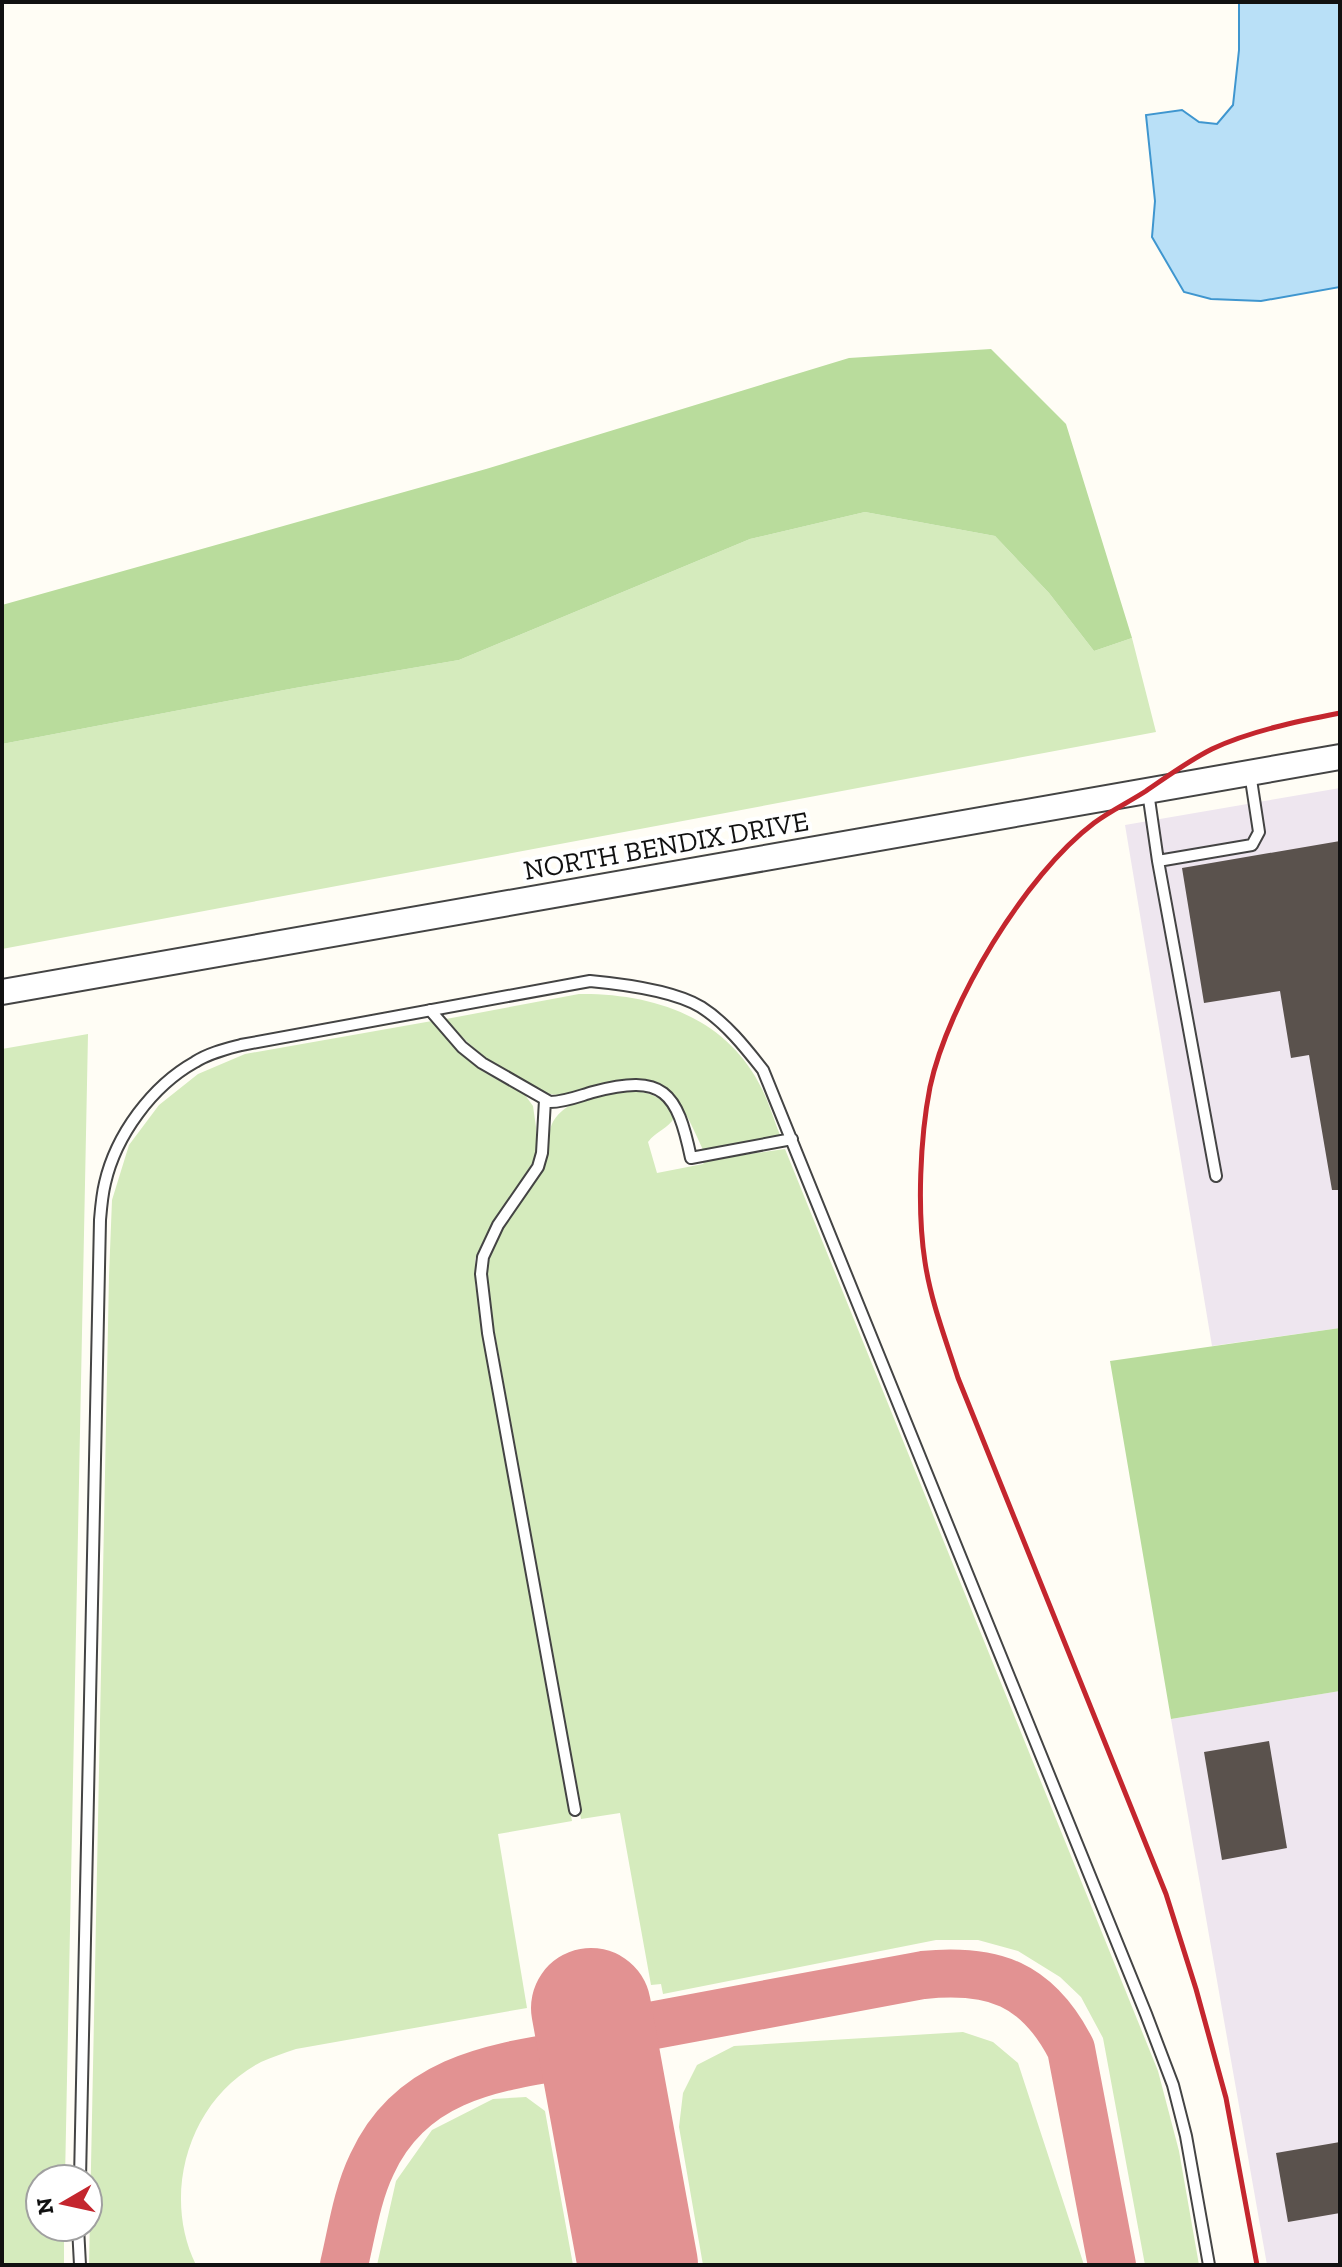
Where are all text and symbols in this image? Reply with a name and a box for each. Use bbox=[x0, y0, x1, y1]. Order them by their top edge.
street label: NORTH BENDIX DRIVE bbox=[521, 804, 811, 887]
north arrow bbox=[24, 2163, 104, 2243]
text: N bbox=[30, 2195, 59, 2216]

